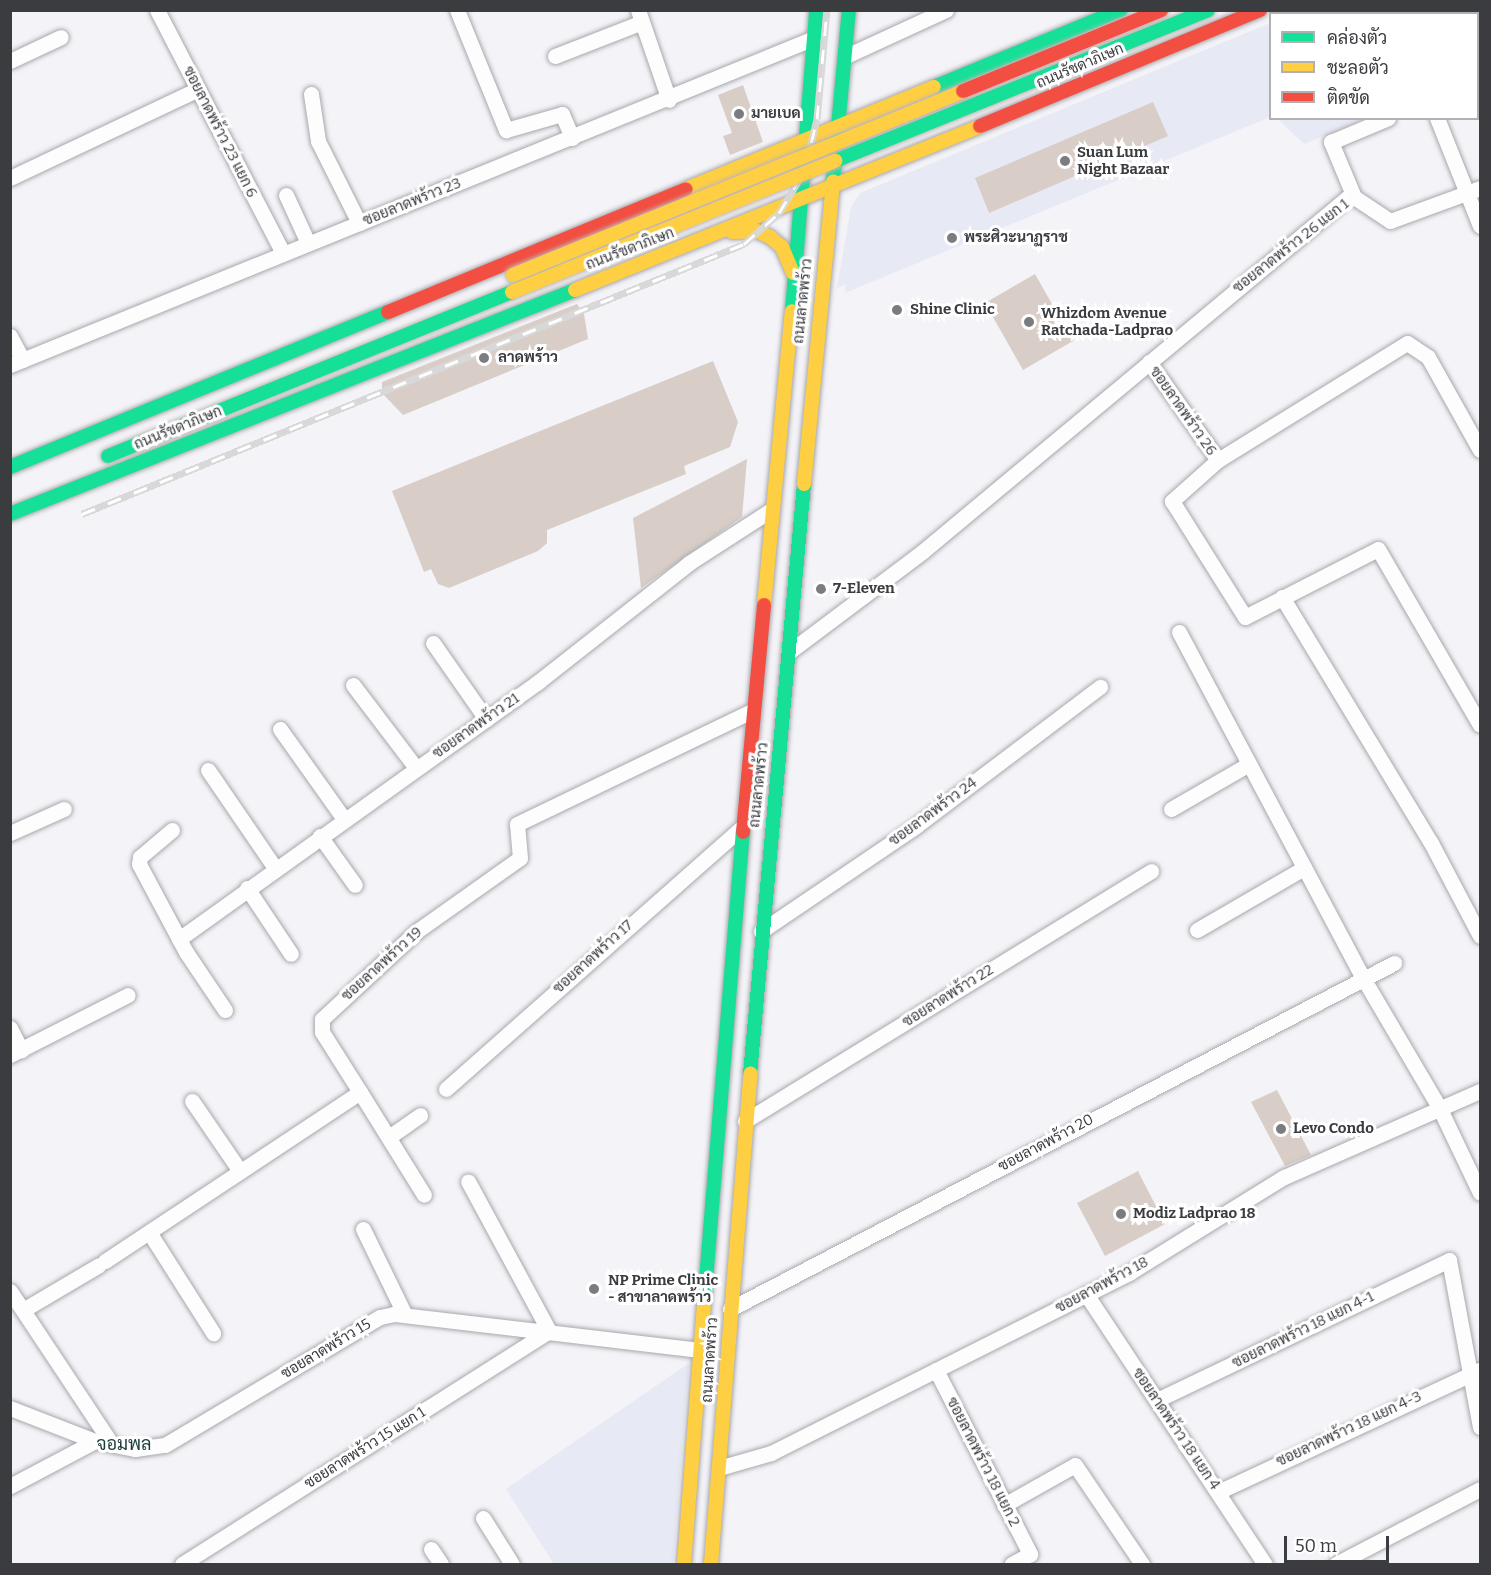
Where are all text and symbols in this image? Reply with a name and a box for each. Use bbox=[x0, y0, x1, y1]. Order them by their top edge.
legend bbox=[1269, 12, 1479, 120]
text: คล่องตัว bbox=[1327, 27, 1387, 49]
street label: ถนนรัชดาภิเษก bbox=[1034, 40, 1126, 92]
text: ชะลอตัว bbox=[1327, 57, 1389, 79]
street label: ซอยลาดพร้าว 23 แยก 6 bbox=[179, 63, 261, 201]
text: ติดขัด bbox=[1327, 87, 1370, 109]
place label: มายเบด bbox=[751, 105, 801, 123]
marker: มายเบด bbox=[732, 107, 746, 121]
place label: Suan Lum Night Bazaar bbox=[1077, 143, 1169, 178]
marker: Suan Lum Night Bazaar bbox=[1058, 154, 1072, 168]
street label: ซอยลาดพร้าว 23 bbox=[360, 174, 464, 230]
street label: ซอยลาดพร้าว 26 แยก 1 bbox=[1229, 195, 1353, 297]
street label: ถนนรัชดาภิเษก bbox=[583, 224, 677, 274]
place label: พระศิวะนาฏราช bbox=[964, 229, 1068, 247]
marker: พระศิวะนาฏราช bbox=[945, 231, 959, 245]
street label: ถนนลาดพร้าว bbox=[790, 257, 816, 345]
marker: Shine Clinic bbox=[888, 301, 906, 319]
place label: Shine Clinic bbox=[910, 301, 995, 319]
place label: Whizdom Avenue Ratchada-Ladprao bbox=[1041, 304, 1173, 339]
marker: Whizdom Avenue Ratchada-Ladprao bbox=[1022, 315, 1036, 329]
marker: ลาดพร้าว bbox=[475, 349, 493, 367]
place label: ลาดพร้าว bbox=[498, 349, 558, 367]
street label: ซอยลาดพร้าว 26 bbox=[1146, 363, 1220, 459]
street label: ถนนรัชดาภิเษก bbox=[132, 402, 224, 454]
place label: 7-Eleven bbox=[833, 580, 895, 598]
marker: 7-Eleven bbox=[814, 582, 828, 596]
street label: ซอยลาดพร้าว 21 bbox=[429, 689, 523, 763]
street label: ถนนลาดพร้าว bbox=[746, 741, 772, 829]
street label: ซอยลาดพร้าว 24 bbox=[885, 774, 981, 850]
street label: ซอยลาดพร้าว 17 bbox=[549, 917, 637, 997]
street label: ซอยลาดพร้าว 19 bbox=[338, 923, 426, 1005]
street label: ซอยลาดพร้าว 22 bbox=[899, 961, 997, 1031]
street label: ซอยลาดพร้าว 20 bbox=[995, 1110, 1097, 1176]
place label: Levo Condo bbox=[1293, 1120, 1374, 1138]
marker: Levo Condo bbox=[1274, 1122, 1288, 1136]
place label: Modiz Ladprao 18 bbox=[1133, 1205, 1255, 1223]
marker: Modiz Ladprao 18 bbox=[1114, 1207, 1128, 1221]
street label: ซอยลาดพร้าว 18 bbox=[1052, 1253, 1152, 1317]
place label: NP Prime Clinic - สาขาลาดพร้าว bbox=[608, 1271, 718, 1306]
marker: NP Prime Clinic - สาขาลาดพร้าว bbox=[585, 1280, 603, 1298]
street label: ซอยลาดพร้าว 18 แยก 4-1 bbox=[1229, 1288, 1377, 1372]
street label: ซอยลาดพร้าว 15 bbox=[278, 1315, 374, 1383]
street label: ถนนลาดพร้าว bbox=[698, 1317, 722, 1403]
street label: ซอยลาดพร้าว 18 แยก 4 bbox=[1128, 1365, 1224, 1493]
street label: ซอยลาดพร้าว 18 แยก 4-3 bbox=[1273, 1387, 1425, 1471]
street label: ซอยลาดพร้าว 18 แยก 2 bbox=[943, 1394, 1023, 1530]
street label: ซอยลาดพร้าว 15 แยก 1 bbox=[301, 1403, 429, 1493]
district label: จอมพล bbox=[96, 1433, 152, 1455]
scale bar bbox=[1287, 1524, 1392, 1562]
text: 50 m bbox=[1295, 1535, 1337, 1557]

